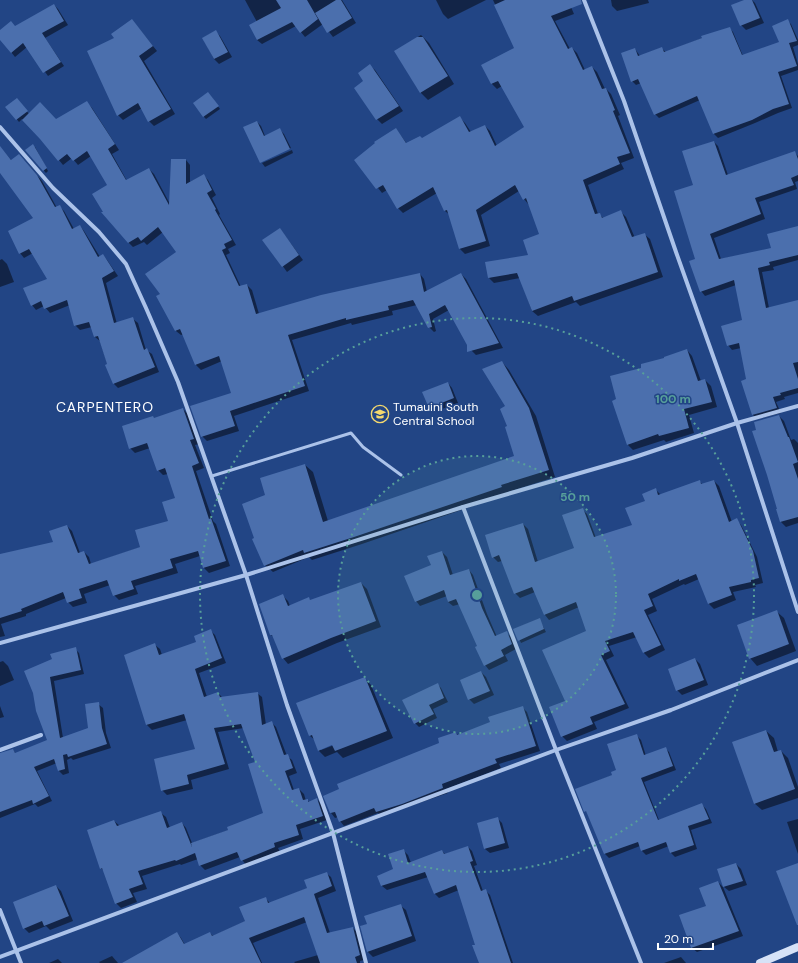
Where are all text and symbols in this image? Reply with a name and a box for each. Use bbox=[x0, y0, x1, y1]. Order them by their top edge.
text: 100 m bbox=[655, 391, 691, 407]
district label: CARPENTERO bbox=[56, 398, 154, 416]
place label: Tumauini South Central School bbox=[393, 399, 479, 429]
school or university icon: Tumauini South Central School bbox=[370, 404, 390, 424]
text: 50 m bbox=[560, 489, 590, 505]
centre of rings bbox=[470, 588, 484, 602]
scale bar bbox=[658, 925, 713, 951]
text: 20 m bbox=[664, 931, 693, 947]

